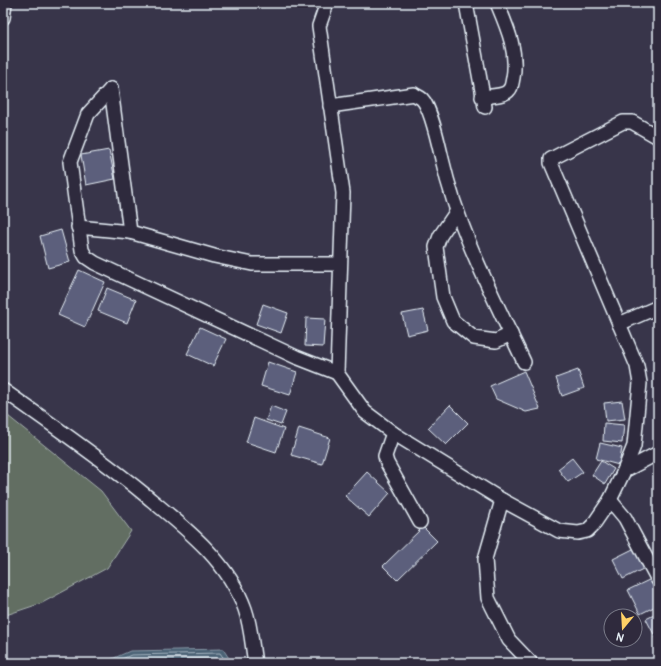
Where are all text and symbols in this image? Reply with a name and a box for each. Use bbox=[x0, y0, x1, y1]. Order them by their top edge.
north arrow bbox=[603, 608, 643, 648]
text: N bbox=[614, 630, 626, 644]

